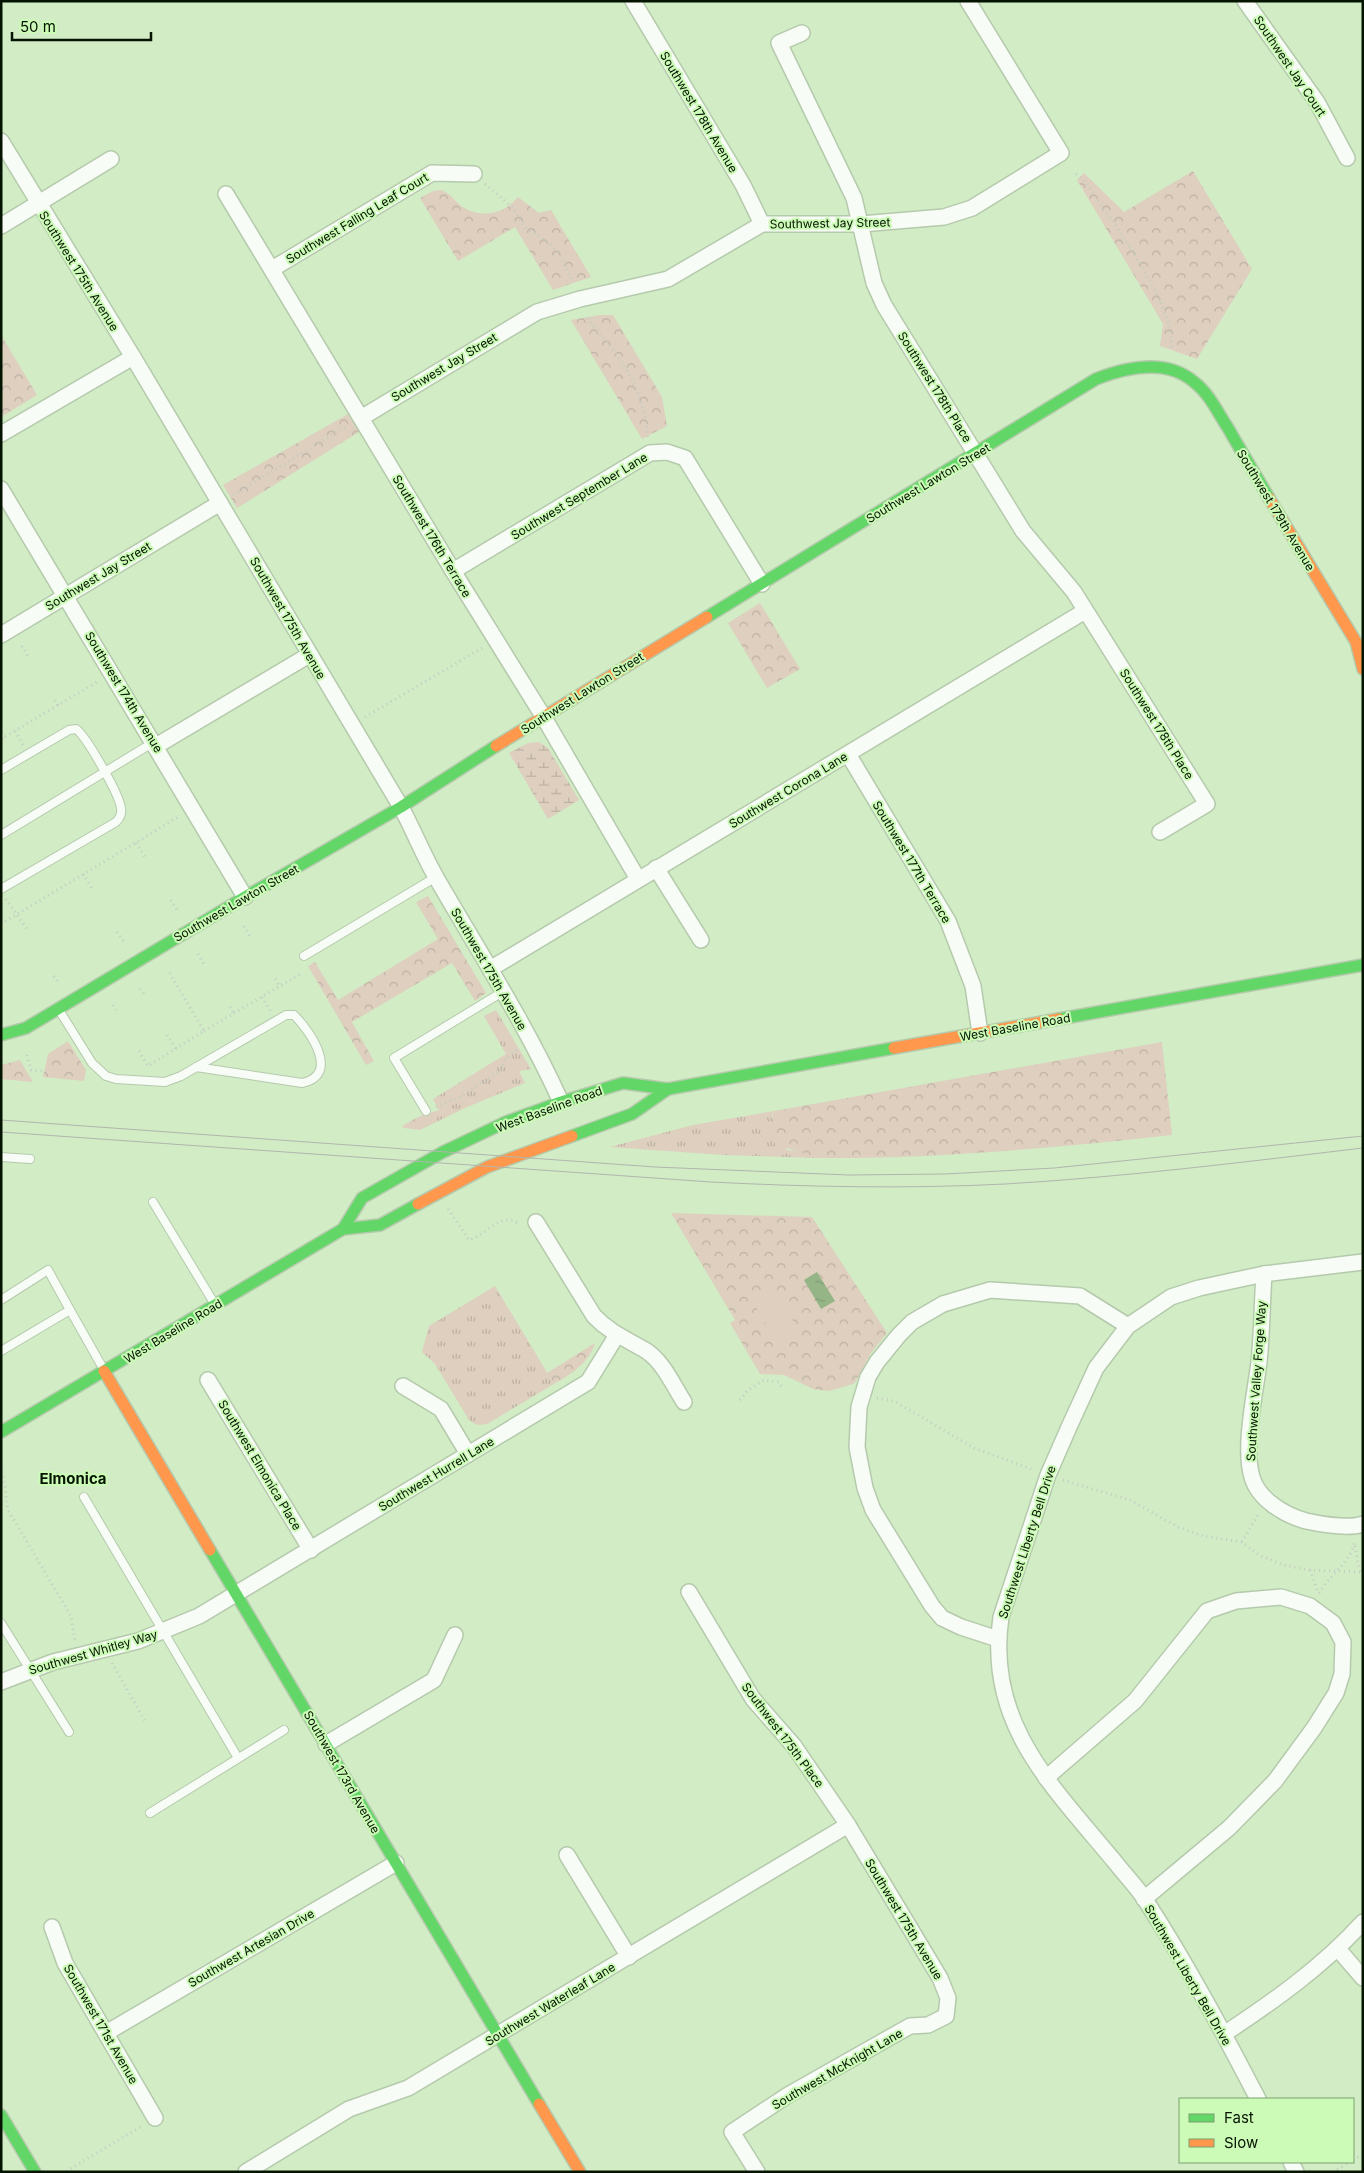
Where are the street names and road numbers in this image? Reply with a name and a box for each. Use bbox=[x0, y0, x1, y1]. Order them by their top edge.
street label: Southwest Jay Court bbox=[1251, 13, 1329, 119]
street label: Southwest 178th Avenue bbox=[657, 49, 741, 175]
street label: Southwest Falling Leaf Court bbox=[283, 169, 431, 267]
street label: Southwest 175th Avenue bbox=[36, 208, 122, 334]
street label: Southwest Jay Street bbox=[770, 214, 891, 232]
street label: Southwest Jay Street bbox=[388, 329, 500, 404]
street label: Southwest 178th Place bbox=[895, 329, 975, 445]
street label: Southwest Lawton Street bbox=[863, 440, 993, 526]
street label: Southwest 179th Avenue bbox=[1234, 447, 1318, 573]
street label: Southwest September Lane bbox=[508, 449, 650, 543]
street label: Southwest 176th Terrace bbox=[389, 472, 475, 600]
street label: Southwest Jay Street bbox=[42, 538, 154, 613]
street label: Southwest 175th Avenue bbox=[247, 554, 329, 682]
street label: Southwest 174th Avenue bbox=[82, 629, 166, 755]
street label: Southwest Lawton Street bbox=[518, 649, 646, 737]
street label: Southwest 178th Place bbox=[1117, 666, 1197, 782]
street label: Southwest Corona Lane bbox=[726, 749, 850, 831]
street label: Southwest 177th Terrace bbox=[870, 798, 954, 926]
street label: Southwest Lawton Street bbox=[171, 861, 301, 945]
street label: Southwest 175th Avenue bbox=[448, 905, 530, 1033]
street label: West Baseline Road bbox=[959, 1010, 1071, 1044]
street label: West Baseline Road bbox=[494, 1083, 604, 1135]
street label: West Baseline Road bbox=[121, 1296, 225, 1366]
street label: Southwest Valley Forge Way bbox=[1243, 1300, 1269, 1462]
street label: Southwest Elmonica Place bbox=[215, 1397, 305, 1533]
street label: Southwest Hurrell Lane bbox=[376, 1434, 496, 1514]
street label: Southwest Liberty Bell Drive bbox=[995, 1464, 1059, 1620]
street label: Southwest Whitley Way bbox=[27, 1626, 159, 1678]
street label: Southwest 175th Place bbox=[739, 1680, 827, 1790]
street label: Southwest 173rd Avenue bbox=[301, 1708, 383, 1836]
street label: Southwest 175th Avenue bbox=[862, 1856, 946, 1982]
street label: Southwest Liberty Bell Drive bbox=[1141, 1902, 1235, 2048]
street label: Southwest Artesian Drive bbox=[185, 1906, 317, 1990]
street label: Southwest Waterleaf Lane bbox=[482, 1959, 618, 2049]
street label: Southwest 171st Avenue bbox=[61, 1962, 141, 2086]
street label: Southwest McKnight Lane bbox=[769, 2025, 905, 2113]

